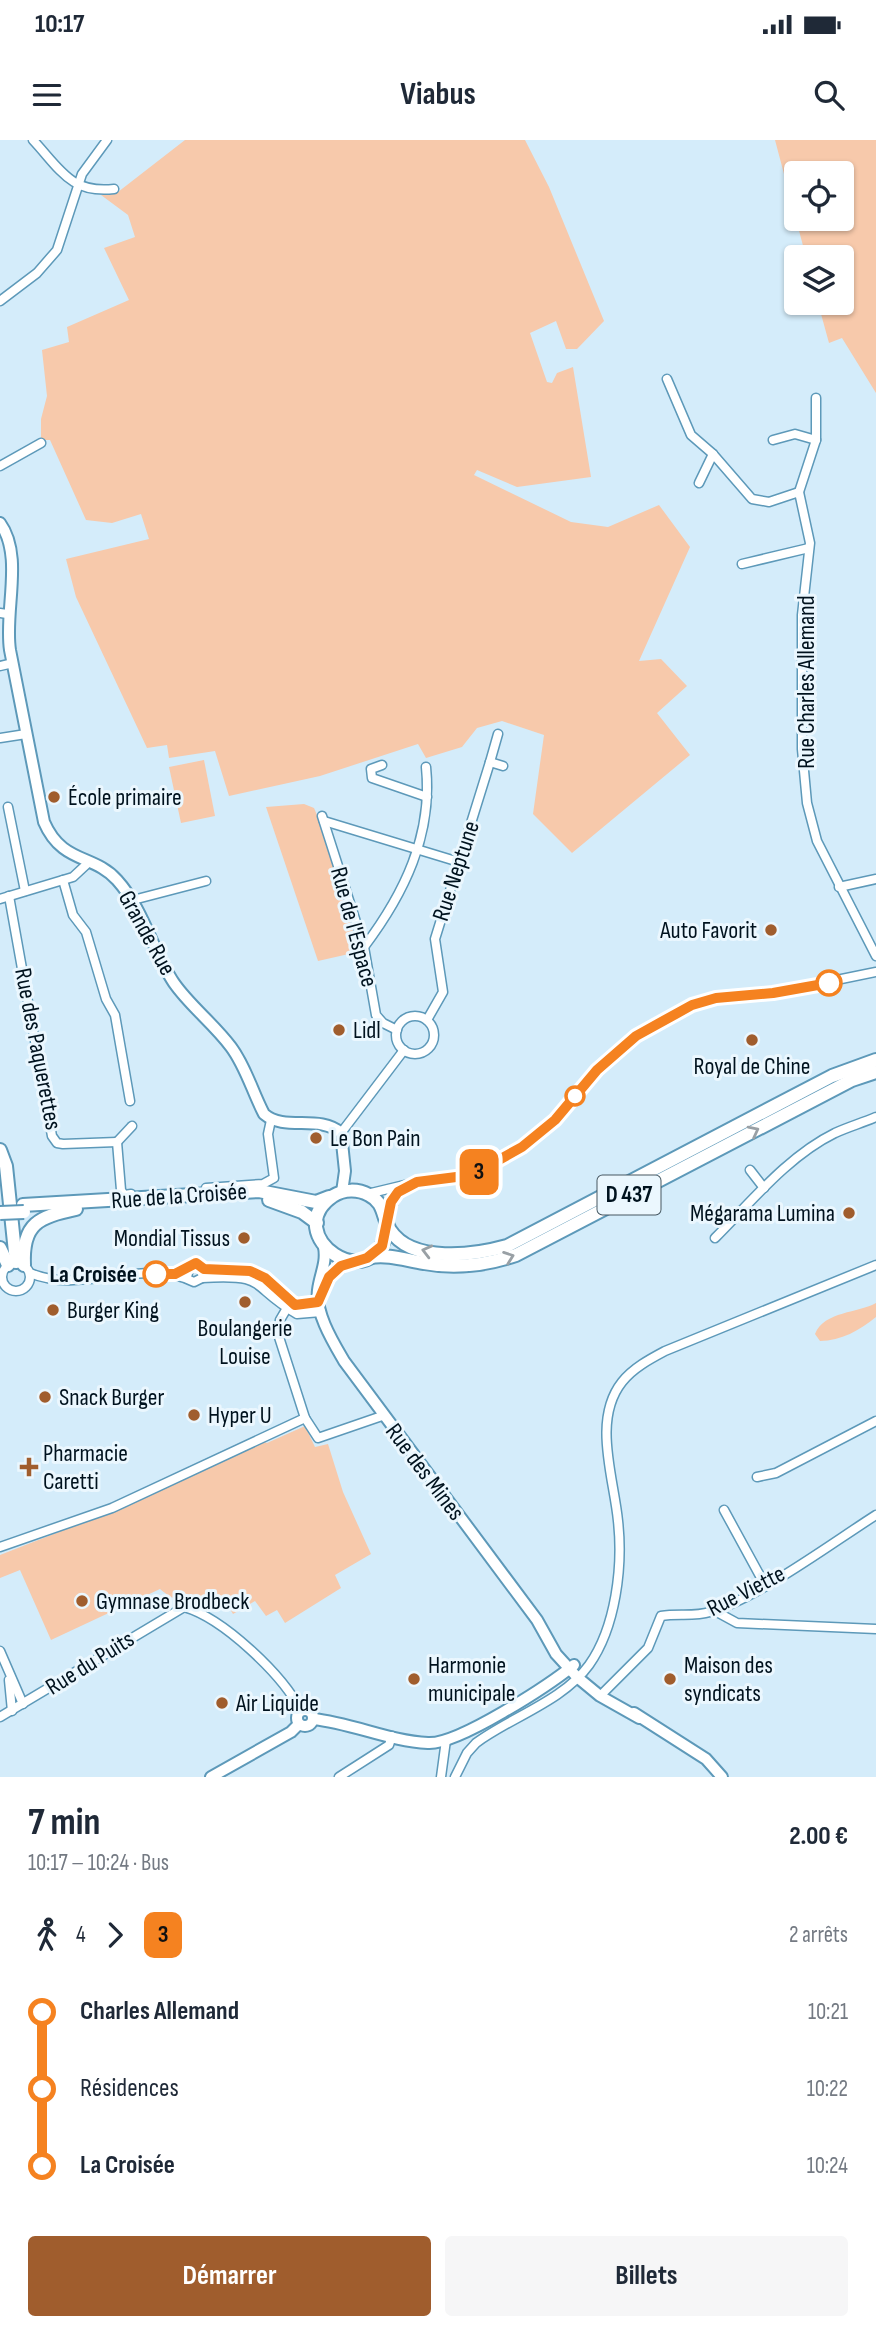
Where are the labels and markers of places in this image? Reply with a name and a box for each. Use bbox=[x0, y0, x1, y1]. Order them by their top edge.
place label: École primaire bbox=[68, 783, 182, 812]
marker: École primaire bbox=[46, 789, 62, 805]
place label: Auto Favorit bbox=[659, 916, 757, 945]
marker: Auto Favorit bbox=[763, 922, 779, 938]
unlabelled marker bbox=[816, 970, 842, 996]
place label: Lidl bbox=[353, 1016, 381, 1045]
marker: Lidl bbox=[331, 1022, 347, 1038]
marker: Royal de Chine bbox=[744, 1032, 760, 1048]
place label: Royal de Chine bbox=[694, 1052, 810, 1081]
unlabelled marker bbox=[565, 1086, 585, 1106]
place label: Le Bon Pain bbox=[330, 1124, 421, 1153]
marker: Le Bon Pain bbox=[308, 1130, 324, 1146]
place label: Mégarama Lumina bbox=[690, 1199, 835, 1228]
marker: Mégarama Lumina bbox=[841, 1205, 857, 1221]
place label: Mondial Tissus bbox=[114, 1224, 230, 1253]
marker: Mondial Tissus bbox=[236, 1230, 252, 1246]
place label: La Croisée bbox=[49, 1260, 137, 1289]
marker: La Croisée bbox=[143, 1261, 169, 1287]
marker: Boulangerie Louise bbox=[237, 1294, 253, 1310]
place label: Burger King bbox=[67, 1296, 159, 1325]
marker: Burger King bbox=[45, 1302, 61, 1318]
place label: Boulangerie Louise bbox=[198, 1314, 292, 1371]
place label: Snack Burger bbox=[59, 1383, 164, 1412]
marker: Snack Burger bbox=[37, 1389, 53, 1405]
place label: Hyper U bbox=[208, 1401, 272, 1430]
marker: Hyper U bbox=[186, 1407, 202, 1423]
place label: Pharmacie Caretti bbox=[43, 1439, 128, 1496]
marker: Pharmacie Caretti bbox=[21, 1459, 37, 1475]
place label: Gymnase Brodbeck bbox=[96, 1587, 249, 1616]
marker: Gymnase Brodbeck bbox=[74, 1593, 90, 1609]
place label: Harmonie municipale bbox=[428, 1651, 516, 1708]
place label: Maison des syndicats bbox=[684, 1651, 773, 1708]
marker: Harmonie municipale bbox=[406, 1671, 422, 1687]
marker: Maison des syndicats bbox=[662, 1671, 678, 1687]
place label: Air Liquide bbox=[235, 1689, 319, 1718]
marker: Air Liquide bbox=[214, 1695, 230, 1711]

